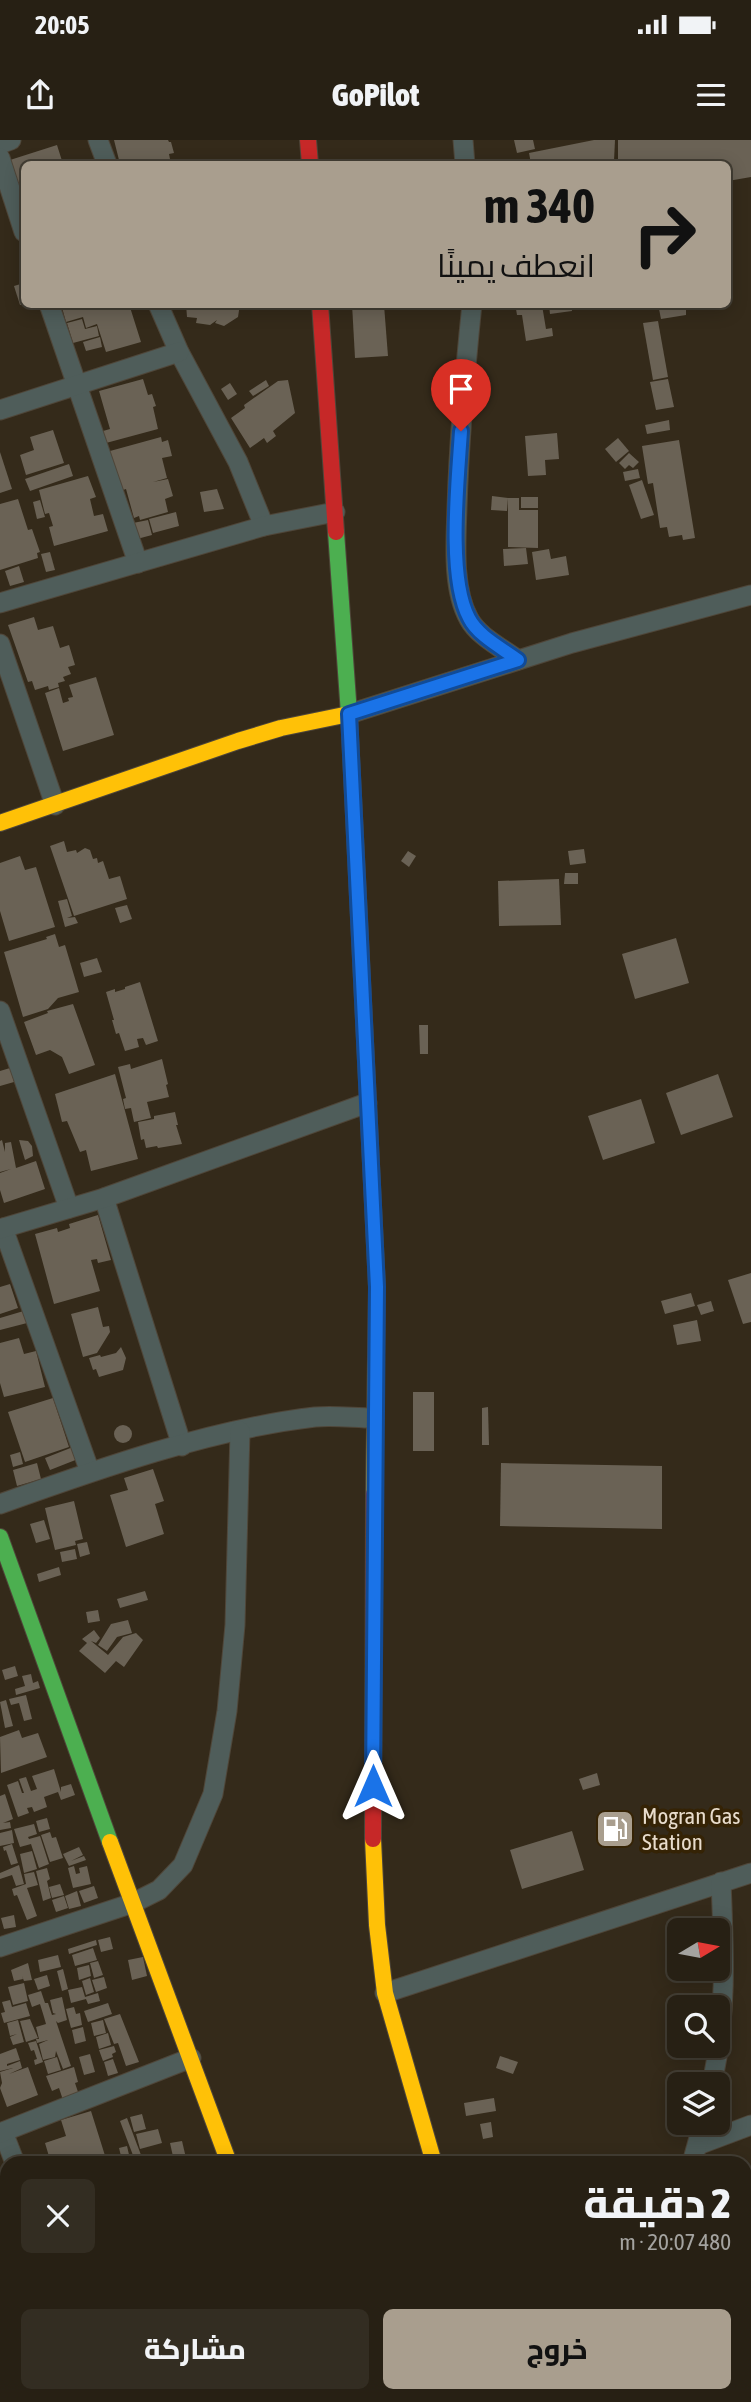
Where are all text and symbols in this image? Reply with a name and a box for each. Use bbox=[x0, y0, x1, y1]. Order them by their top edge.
text: 20:05 bbox=[35, 10, 90, 40]
icon: share bbox=[21, 76, 59, 114]
text: GoPilot bbox=[332, 76, 419, 113]
icon: menu bbox=[692, 76, 730, 114]
text: 340 m bbox=[484, 177, 595, 233]
icon: right bbox=[619, 189, 710, 280]
text: انعطف يمينًا bbox=[437, 247, 595, 284]
pin bbox=[431, 359, 491, 431]
icon: arrive bbox=[442, 370, 480, 408]
position arrow bbox=[336, 1749, 410, 1823]
place label: Mogran Gas Station bbox=[642, 1803, 740, 1855]
fuel station icon: Mogran Gas Station bbox=[594, 1808, 636, 1850]
north arrow bbox=[667, 1918, 730, 1981]
map controls bbox=[667, 1918, 730, 2135]
button: search bbox=[667, 1995, 730, 2058]
button: layers bbox=[667, 2072, 730, 2135]
button: close bbox=[21, 2179, 95, 2253]
text: 2 دقيقة bbox=[584, 2179, 731, 2227]
text: 480 m · 20:07 bbox=[619, 2229, 731, 2255]
button: مشاركة bbox=[21, 2309, 369, 2389]
button: خروج bbox=[383, 2309, 731, 2389]

